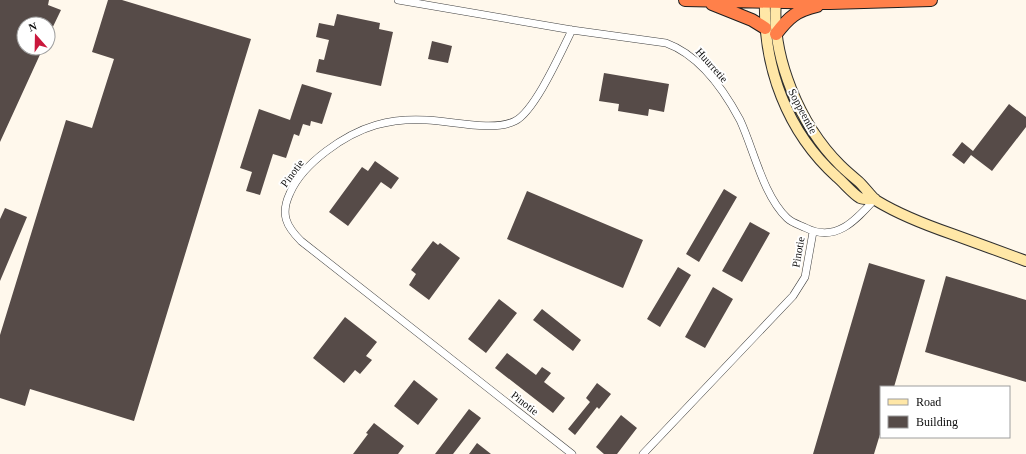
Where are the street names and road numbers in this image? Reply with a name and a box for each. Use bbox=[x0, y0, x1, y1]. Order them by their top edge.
street label: Huurretie bbox=[693, 45, 731, 85]
street label: Soppeentie bbox=[786, 87, 820, 135]
street label: Pinotie bbox=[278, 157, 306, 189]
street label: Pinotie bbox=[789, 235, 807, 268]
street label: Pinotie bbox=[509, 389, 541, 417]

